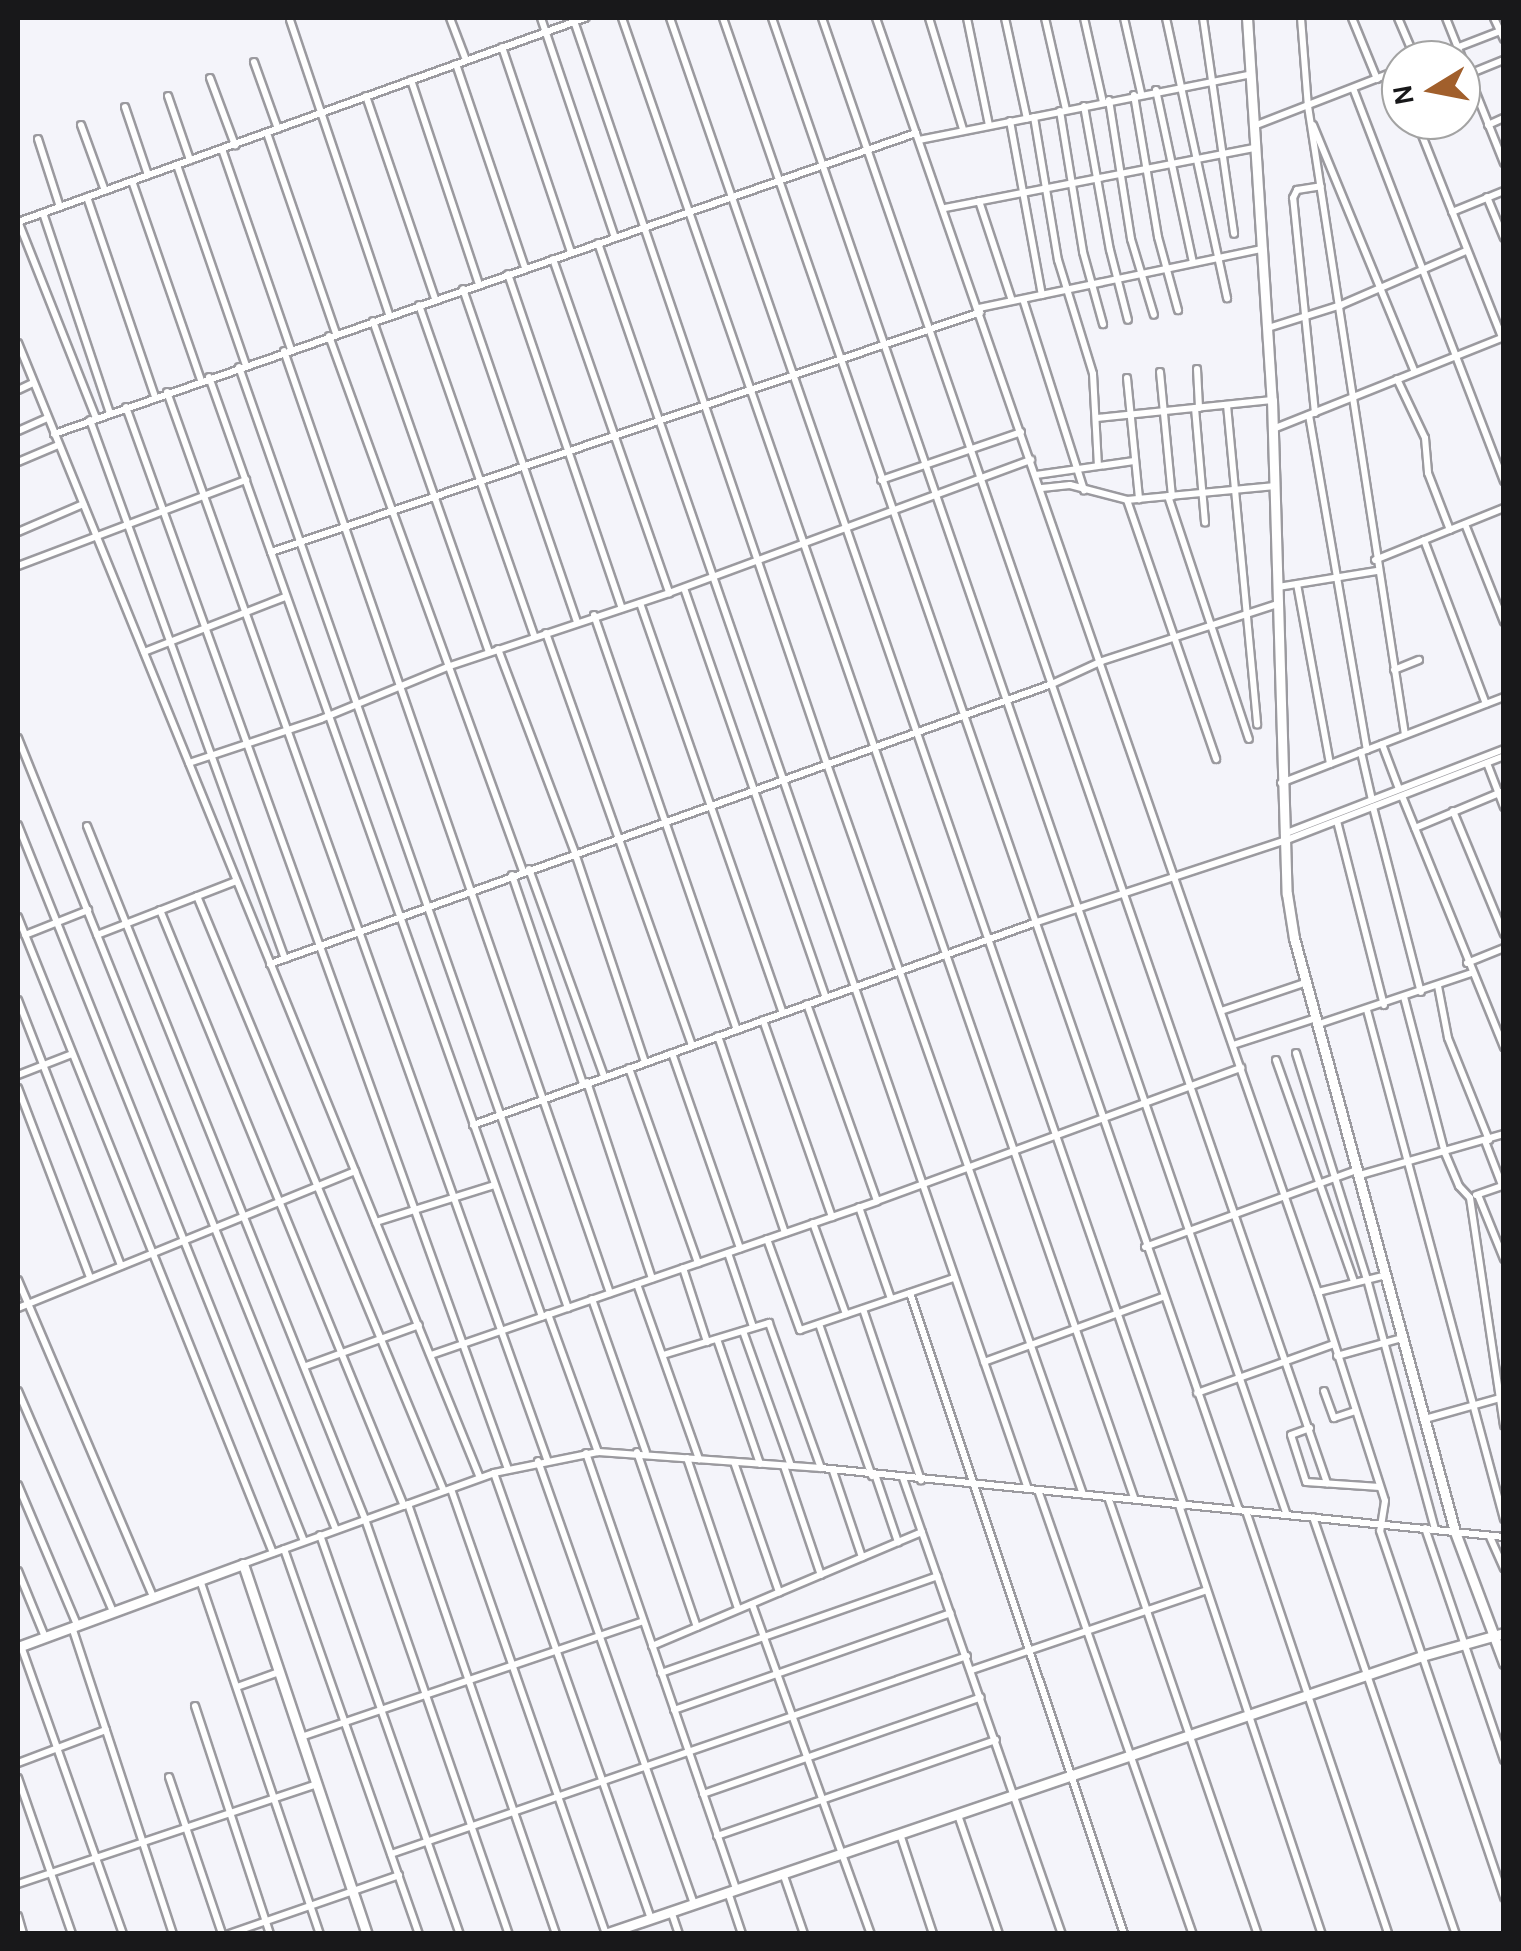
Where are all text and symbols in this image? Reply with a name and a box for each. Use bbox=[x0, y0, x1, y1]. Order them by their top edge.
north arrow bbox=[1381, 40, 1481, 140]
text: N bbox=[1385, 82, 1421, 108]

